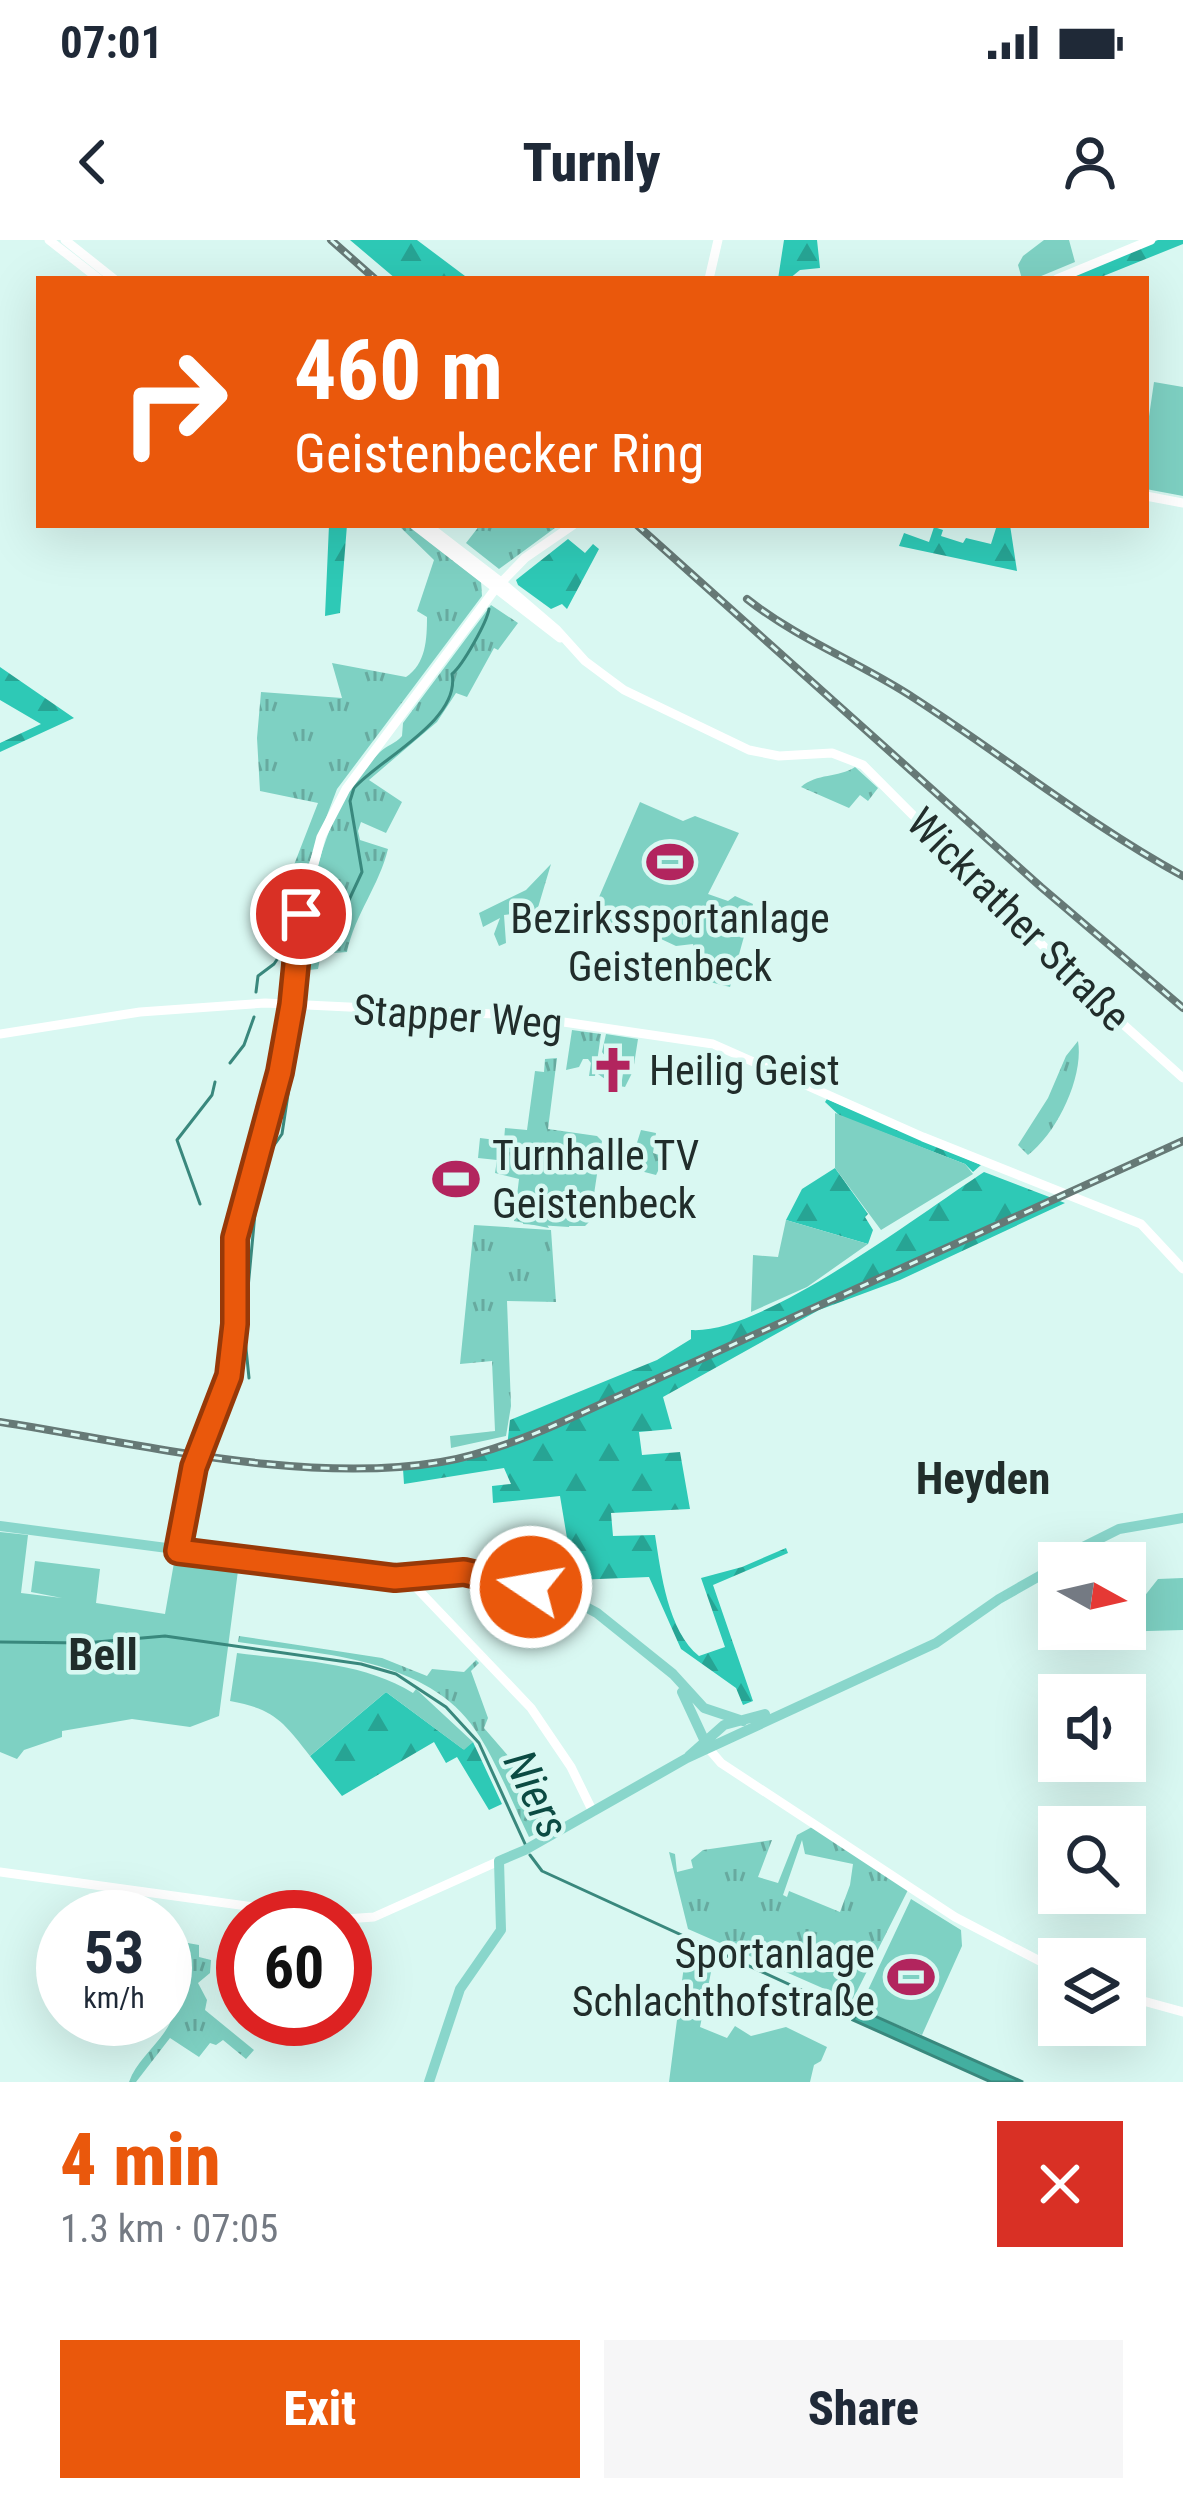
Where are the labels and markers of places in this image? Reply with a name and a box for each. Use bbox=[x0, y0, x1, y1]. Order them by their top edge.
sports icon: Bezirkssportanlage Geistenbeck bbox=[645, 837, 695, 887]
pin bbox=[250, 863, 352, 965]
place label: Bezirkssportanlage Geistenbeck bbox=[510, 894, 830, 991]
church icon: Heilig Geist bbox=[588, 1045, 638, 1095]
place label: Heilig Geist bbox=[649, 1046, 840, 1095]
place label: Turnhalle TV Geistenbeck bbox=[492, 1131, 699, 1228]
sports icon: Turnhalle TV Geistenbeck bbox=[431, 1154, 481, 1204]
place label: Sportanlage Schlachthofstraße bbox=[572, 1929, 875, 2026]
sports icon: Sportanlage Schlachthofstraße bbox=[886, 1952, 936, 2002]

